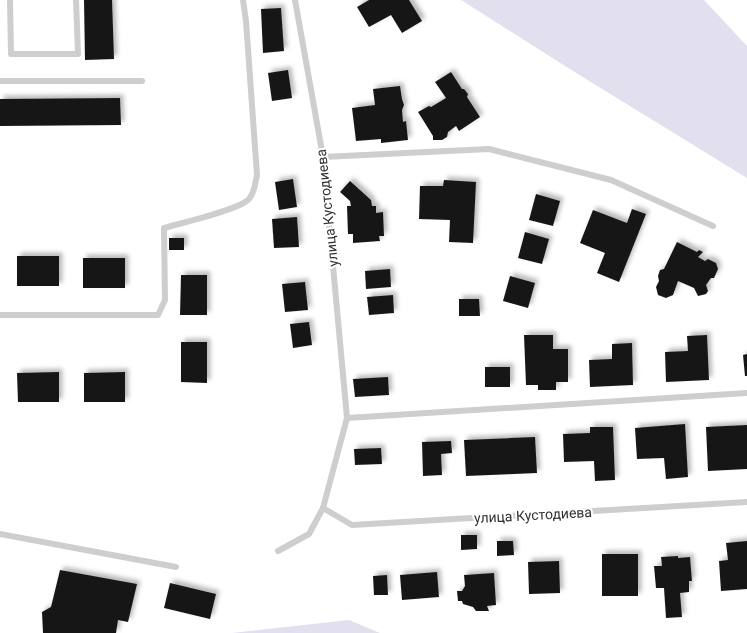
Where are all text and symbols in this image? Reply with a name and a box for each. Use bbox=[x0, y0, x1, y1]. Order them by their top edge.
street label: улица Кустодиева bbox=[313, 148, 341, 268]
street label: улица Кустодиева bbox=[474, 504, 592, 526]

